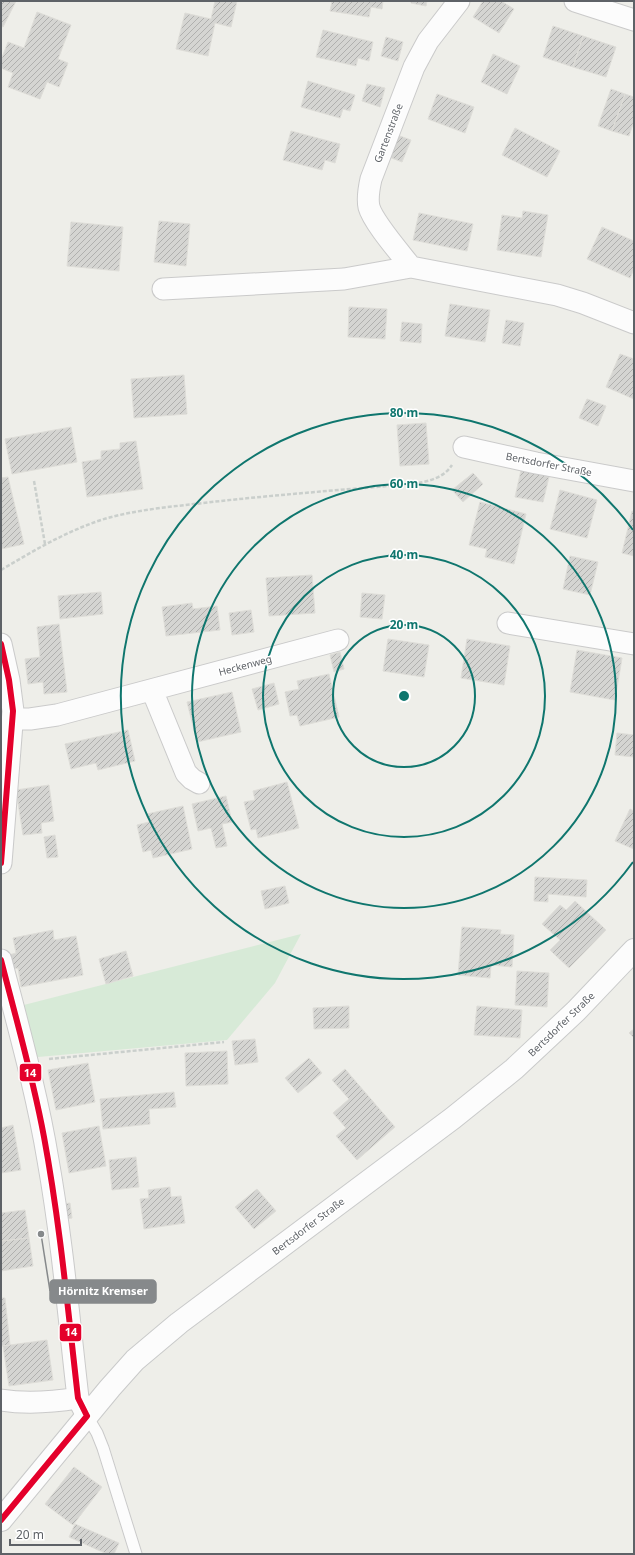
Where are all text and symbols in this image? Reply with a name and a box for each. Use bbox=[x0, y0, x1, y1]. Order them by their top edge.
street label: Gartenstraße bbox=[370, 101, 406, 165]
text: 80 m bbox=[390, 404, 418, 421]
street label: Bertsdorfer Straße bbox=[505, 449, 594, 479]
text: 60 m bbox=[390, 475, 418, 492]
text: 40 m bbox=[390, 546, 418, 563]
text: 20 m bbox=[390, 616, 418, 633]
street label: Heckenweg bbox=[217, 651, 273, 679]
centre of rings bbox=[397, 689, 411, 703]
street label: Bertsdorfer Straße bbox=[525, 988, 598, 1059]
line badge: 14 bbox=[19, 1063, 42, 1082]
text: 14 bbox=[24, 1065, 37, 1080]
street label: Bertsdorfer Straße bbox=[269, 1194, 347, 1258]
callout: Hörnitz Kremser bbox=[50, 1280, 156, 1303]
text: Hörnitz Kremser bbox=[58, 1283, 148, 1298]
line badge: 14 bbox=[59, 1323, 82, 1342]
text: 14 bbox=[65, 1324, 78, 1339]
scale bar bbox=[10, 1521, 81, 1547]
text: 20 m bbox=[16, 1526, 44, 1543]

